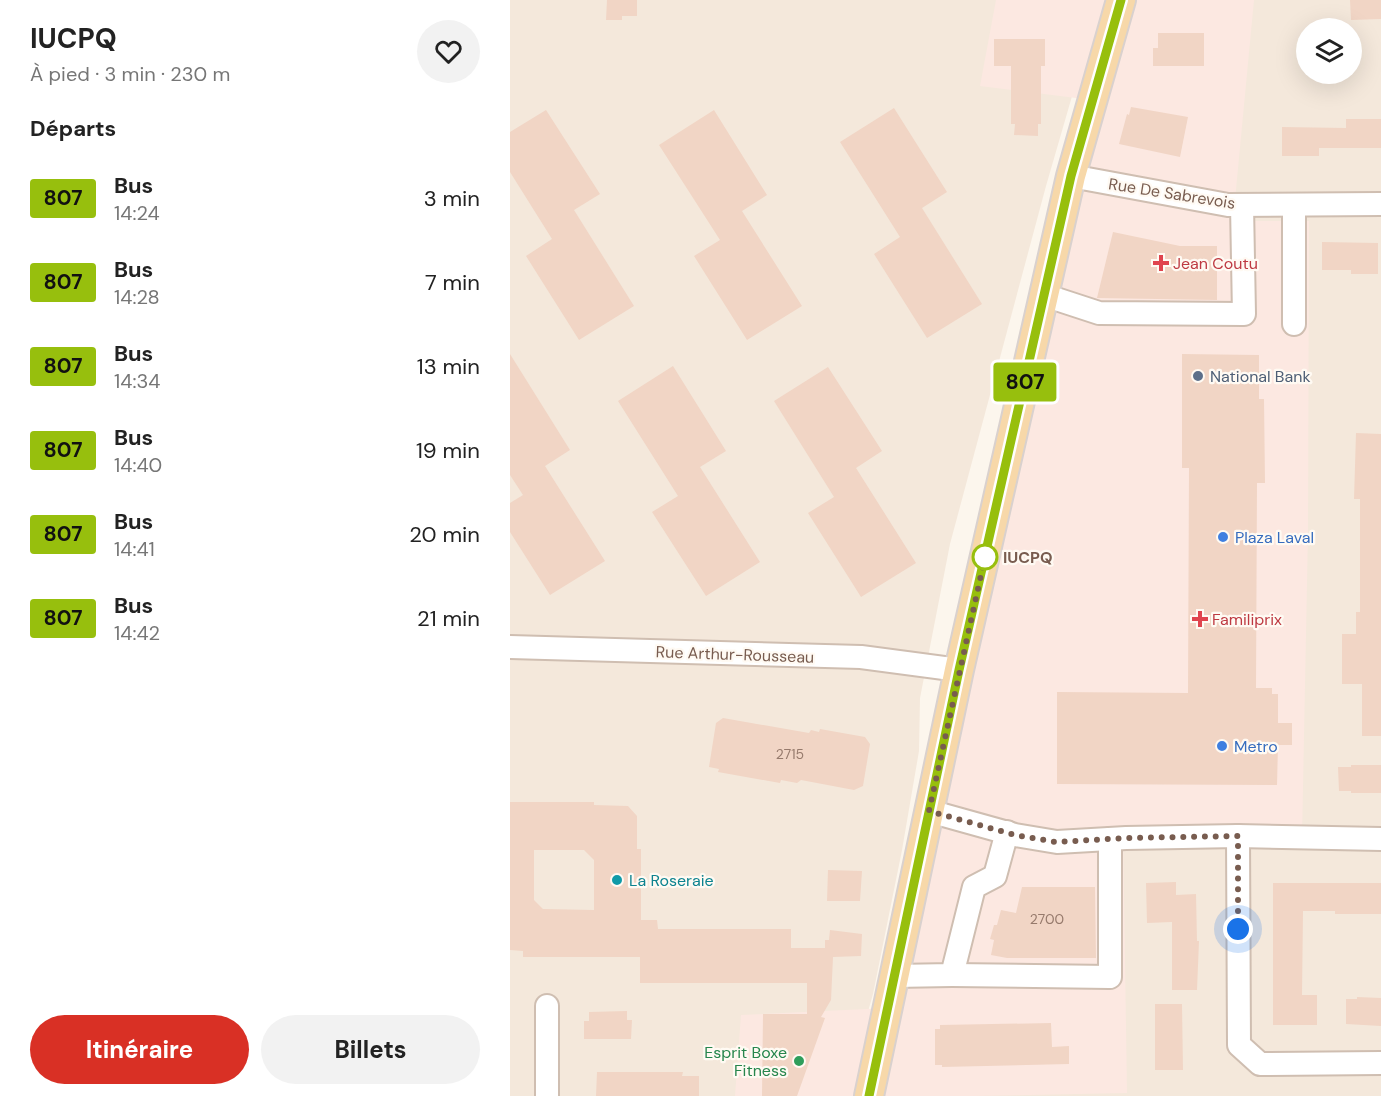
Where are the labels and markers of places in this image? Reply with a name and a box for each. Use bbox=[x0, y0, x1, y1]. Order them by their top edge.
place label: Jean Coutu bbox=[1173, 253, 1258, 274]
marker: Jean Coutu bbox=[1154, 256, 1168, 270]
place label: National Bank bbox=[1210, 366, 1310, 387]
marker: National Bank bbox=[1191, 369, 1205, 383]
place label: Plaza Laval bbox=[1235, 527, 1314, 548]
marker: Plaza Laval bbox=[1216, 530, 1230, 544]
marker: IUCPQ bbox=[972, 544, 998, 570]
place label: IUCPQ bbox=[1003, 547, 1053, 568]
place label: Familiprix bbox=[1212, 609, 1282, 630]
marker: Familiprix bbox=[1193, 612, 1207, 626]
place label: Metro bbox=[1234, 736, 1278, 757]
marker: Metro bbox=[1215, 739, 1229, 753]
place label: La Roseraie bbox=[629, 870, 714, 891]
marker: La Roseraie bbox=[610, 873, 624, 887]
place label: Esprit Boxe Fitness bbox=[704, 1042, 787, 1081]
marker: Esprit Boxe Fitness bbox=[792, 1054, 806, 1068]

